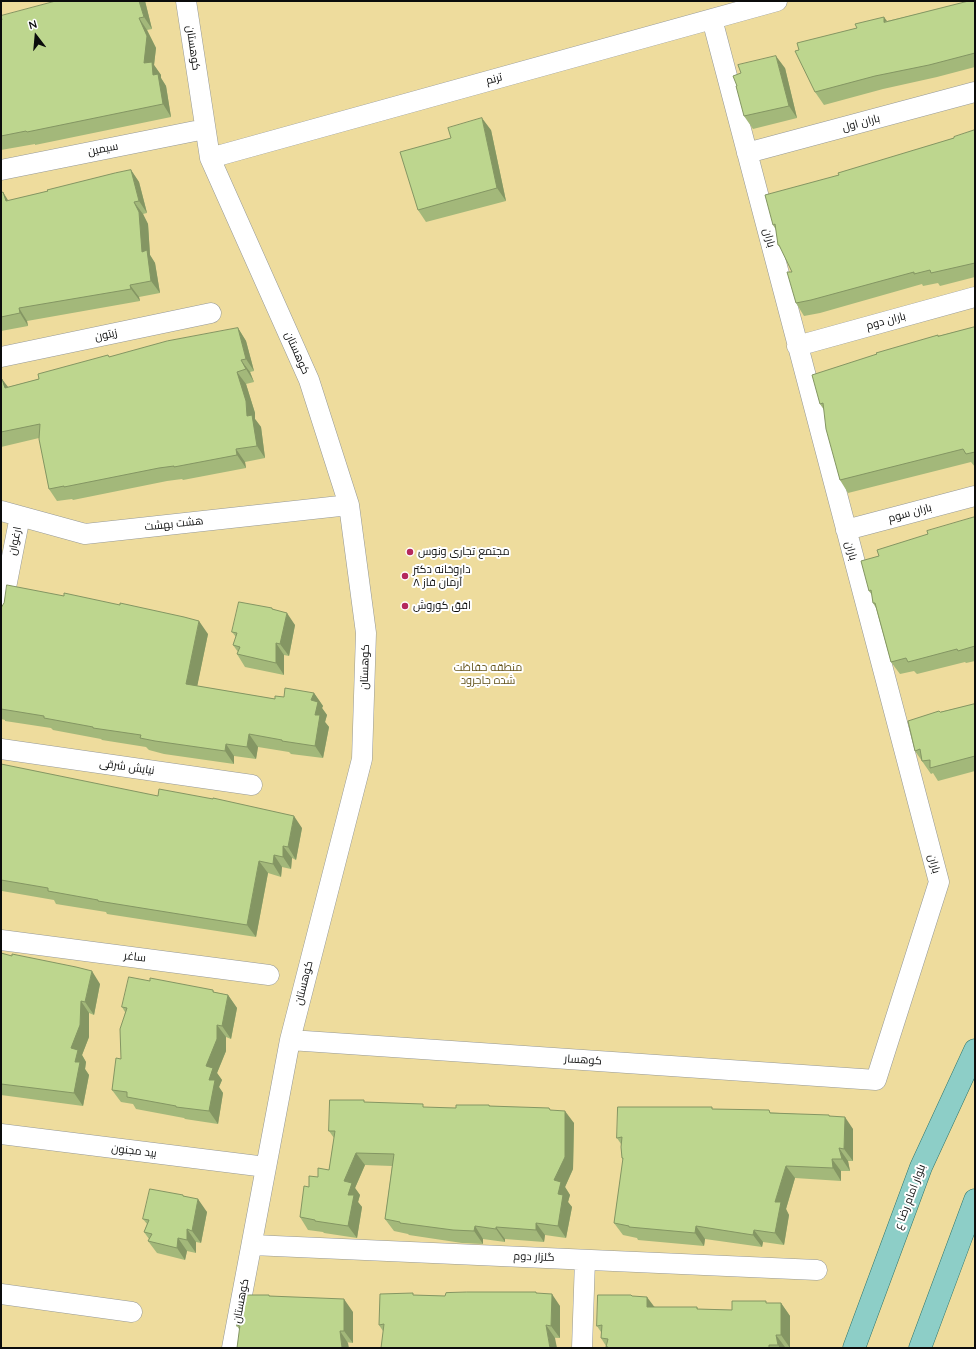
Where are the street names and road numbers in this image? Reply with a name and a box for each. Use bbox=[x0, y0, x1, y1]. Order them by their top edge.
street label: کوهستان bbox=[183, 25, 203, 71]
street label: ترنم bbox=[484, 70, 504, 88]
street label: باران اول bbox=[841, 112, 881, 134]
street label: سیمین bbox=[87, 140, 119, 158]
street label: باران bbox=[760, 227, 778, 249]
street label: باران دوم bbox=[865, 309, 907, 333]
street label: زیتون bbox=[94, 326, 118, 344]
street label: کوهستان bbox=[282, 330, 312, 376]
street label: باران سوم bbox=[887, 501, 933, 525]
street label: هشت بهشت bbox=[144, 514, 204, 534]
street label: ارغوان bbox=[6, 526, 24, 556]
street label: باران bbox=[842, 540, 860, 562]
street label: کوهستان bbox=[358, 644, 372, 690]
street label: نیایش شرقی bbox=[99, 757, 155, 777]
street label: باران bbox=[925, 853, 943, 875]
street label: ساغر bbox=[123, 949, 147, 965]
street label: کوهستان bbox=[292, 959, 316, 1007]
street label: کوهسار bbox=[564, 1052, 602, 1068]
street label: بید مجنون bbox=[111, 1142, 157, 1160]
street label: بلوار امام رضا ع bbox=[891, 1162, 929, 1232]
street label: گلزار دوم bbox=[513, 1250, 555, 1264]
street label: کوهستان bbox=[230, 1278, 252, 1324]

